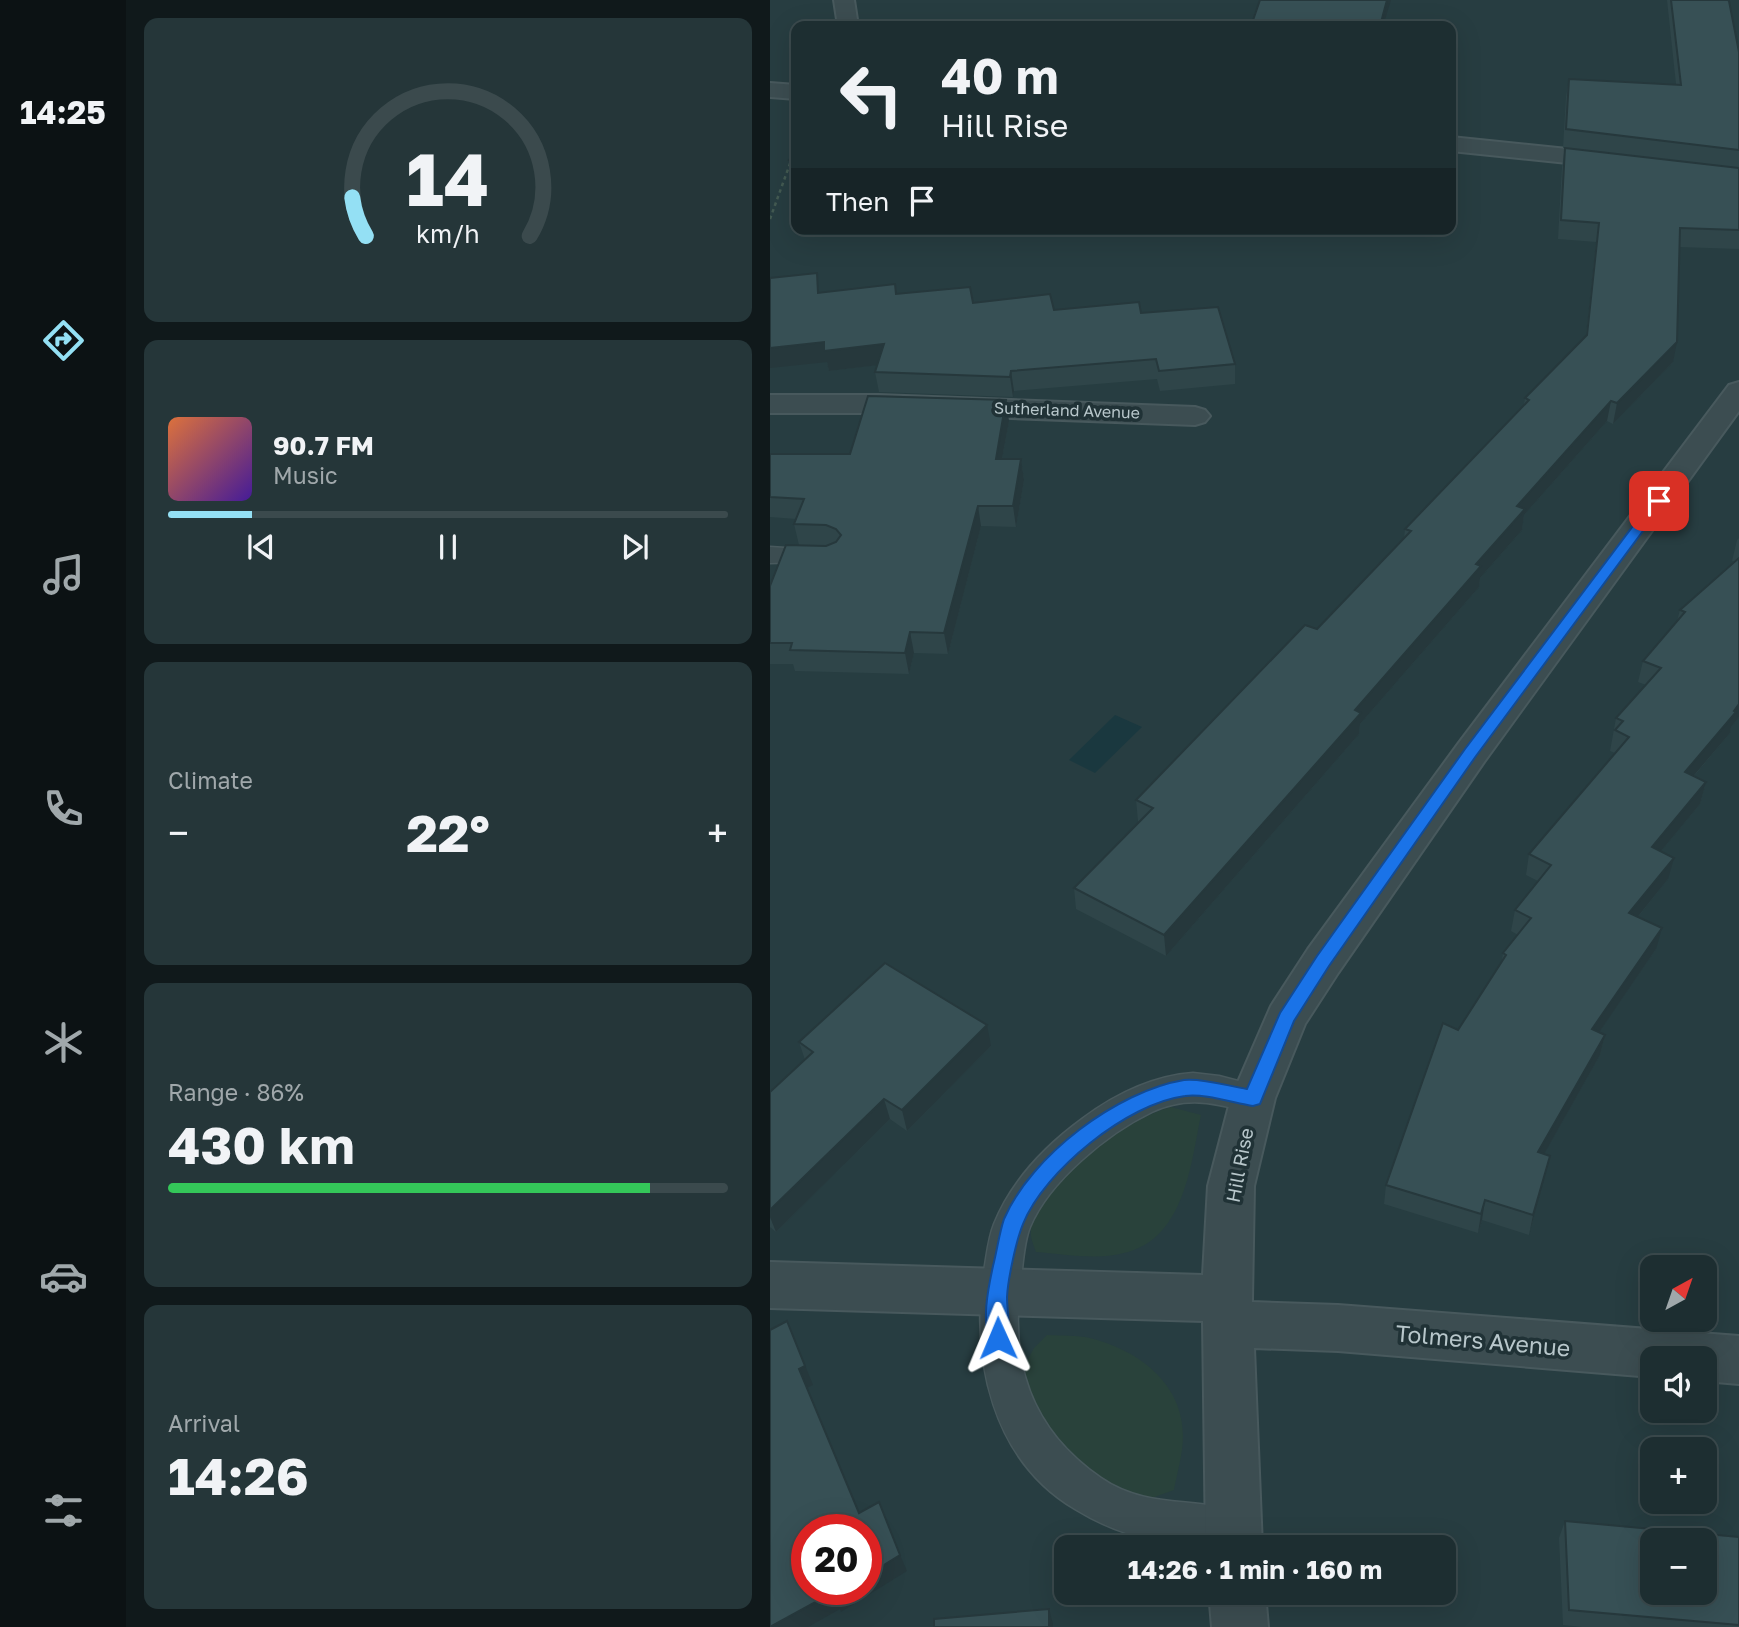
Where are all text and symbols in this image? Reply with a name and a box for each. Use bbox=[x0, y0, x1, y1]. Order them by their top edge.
text: 40 m bbox=[941, 46, 1059, 105]
icon: left bbox=[826, 49, 917, 140]
text: 14:25 bbox=[20, 93, 106, 131]
text: Hill Rise bbox=[941, 106, 1068, 144]
text: 14 bbox=[407, 135, 490, 222]
icon: arrive bbox=[903, 182, 941, 220]
text: Then bbox=[826, 186, 889, 217]
text: km/h bbox=[416, 218, 480, 249]
icon: directions bbox=[39, 316, 88, 365]
street label: Sutherland Avenue bbox=[994, 397, 1140, 423]
text: 90.7 FM bbox=[273, 430, 374, 461]
text: Music bbox=[273, 461, 338, 489]
pin bbox=[1629, 471, 1689, 531]
icon: arrive bbox=[1640, 482, 1678, 520]
icon: previous bbox=[242, 528, 280, 566]
icon: pause bbox=[429, 528, 467, 566]
icon: next bbox=[616, 528, 654, 566]
icon: music bbox=[39, 550, 88, 599]
text: Climate bbox=[168, 766, 253, 794]
icon: phone bbox=[39, 784, 88, 833]
text: 22° bbox=[406, 801, 490, 863]
text: − bbox=[168, 810, 189, 855]
text: + bbox=[707, 810, 728, 855]
icon: climate bbox=[39, 1018, 88, 1067]
text: Range · 86% bbox=[168, 1078, 304, 1106]
text: 430 km bbox=[168, 1113, 355, 1175]
street label: Hill Rise bbox=[1221, 1126, 1257, 1204]
icon: car bbox=[39, 1252, 88, 1301]
north arrow bbox=[1640, 1255, 1717, 1332]
map controls bbox=[1640, 1255, 1717, 1605]
position arrow bbox=[961, 1301, 1035, 1375]
street label: Tolmers Avenue bbox=[1395, 1318, 1571, 1362]
button: sound bbox=[1640, 1346, 1717, 1423]
text: Arrival bbox=[168, 1409, 240, 1437]
button: + bbox=[1640, 1437, 1717, 1514]
text: 14:26 bbox=[168, 1444, 309, 1506]
icon: filters bbox=[39, 1486, 88, 1535]
speed limit sign: 20 bbox=[791, 1514, 882, 1605]
button: − bbox=[1640, 1528, 1717, 1605]
text: 14:26 · 1 min · 160 m bbox=[1128, 1554, 1382, 1585]

